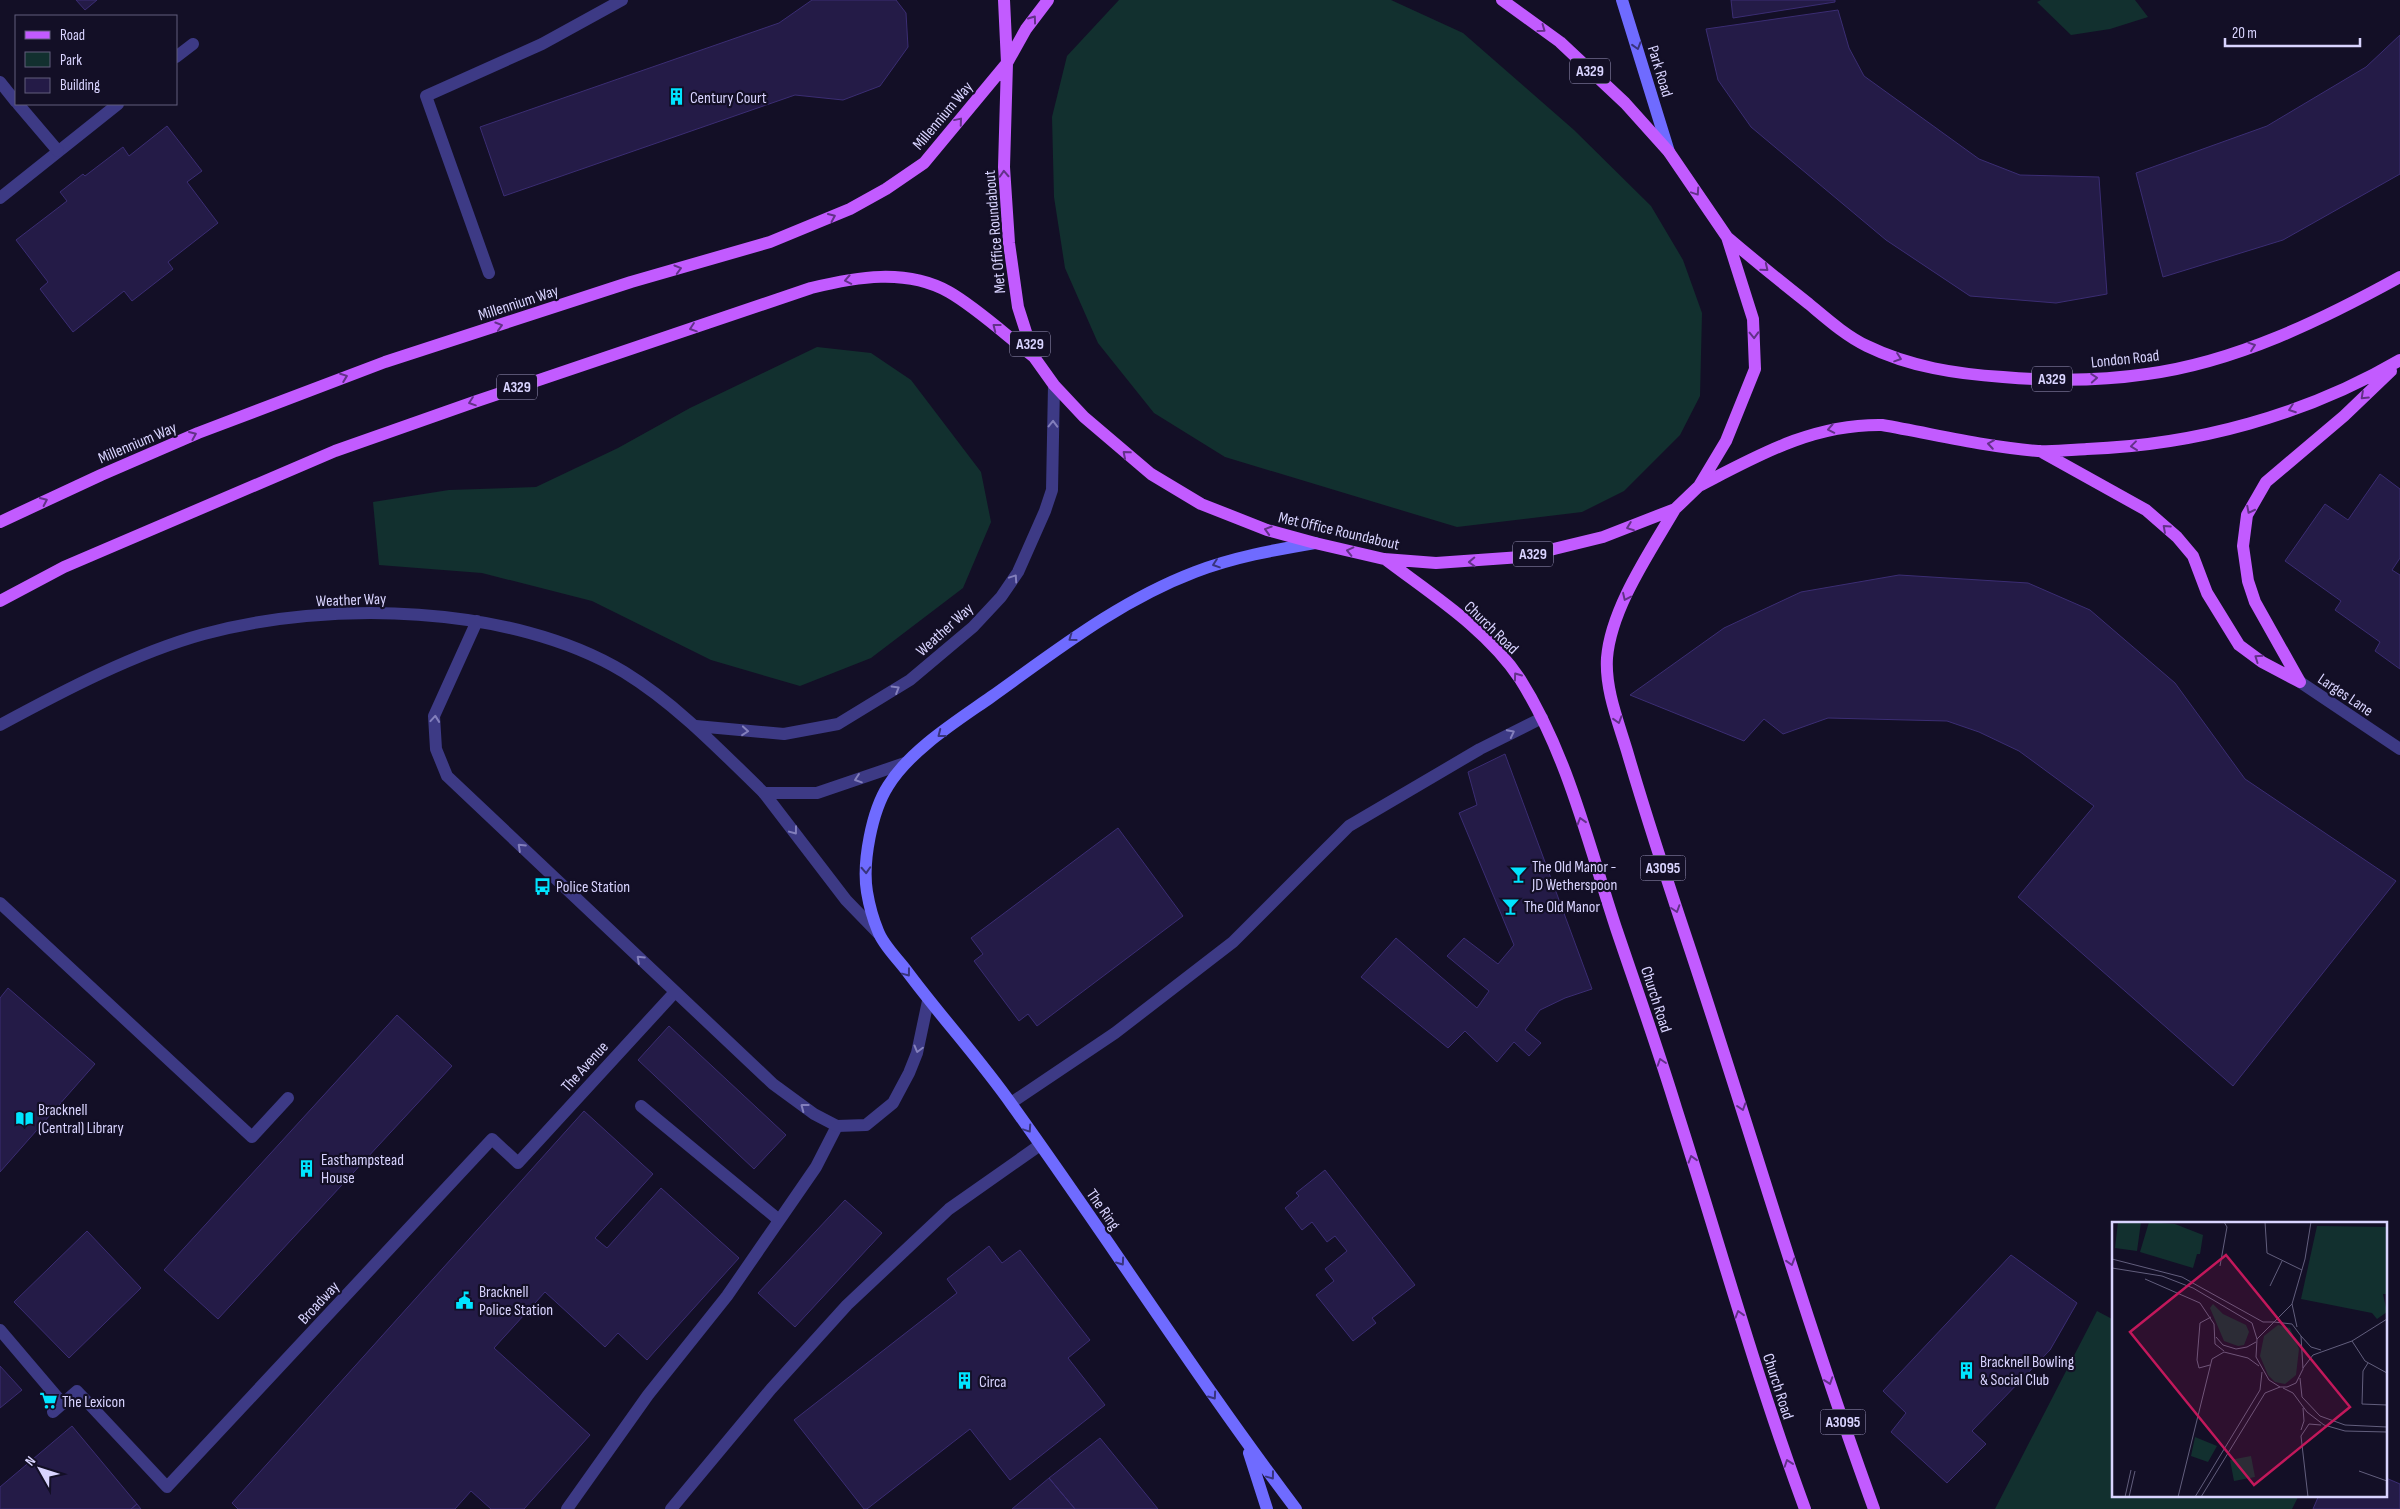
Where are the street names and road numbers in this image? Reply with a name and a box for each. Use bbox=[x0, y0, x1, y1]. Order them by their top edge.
street label: Park Road bbox=[1643, 44, 1676, 99]
road number: A329 bbox=[1570, 58, 1610, 84]
street label: Millennium Way bbox=[909, 78, 977, 154]
street label: Met Office Roundabout bbox=[981, 169, 1010, 294]
street label: Millennium Way bbox=[476, 282, 561, 325]
road number: A329 bbox=[1010, 332, 1050, 356]
street label: London Road bbox=[2090, 346, 2160, 373]
road number: A329 bbox=[2032, 366, 2072, 392]
road number: A329 bbox=[497, 374, 537, 400]
street label: Millennium Way bbox=[96, 418, 180, 468]
street label: Met Office Roundabout bbox=[1276, 508, 1401, 555]
road number: A329 bbox=[1513, 542, 1553, 566]
street label: Weather Way bbox=[316, 590, 386, 611]
street label: Church Road bbox=[1460, 598, 1522, 659]
street label: Weather Way bbox=[913, 600, 977, 661]
street label: Larges Lane bbox=[2314, 670, 2376, 721]
road number: A3095 bbox=[1640, 856, 1686, 880]
street label: Church Road bbox=[1636, 964, 1675, 1035]
street label: The Avenue bbox=[558, 1038, 613, 1096]
street label: The Ring bbox=[1082, 1186, 1124, 1234]
street label: Broadway bbox=[294, 1278, 344, 1328]
street label: Church Road bbox=[1758, 1351, 1797, 1422]
road number: A3095 bbox=[1820, 1410, 1866, 1434]

